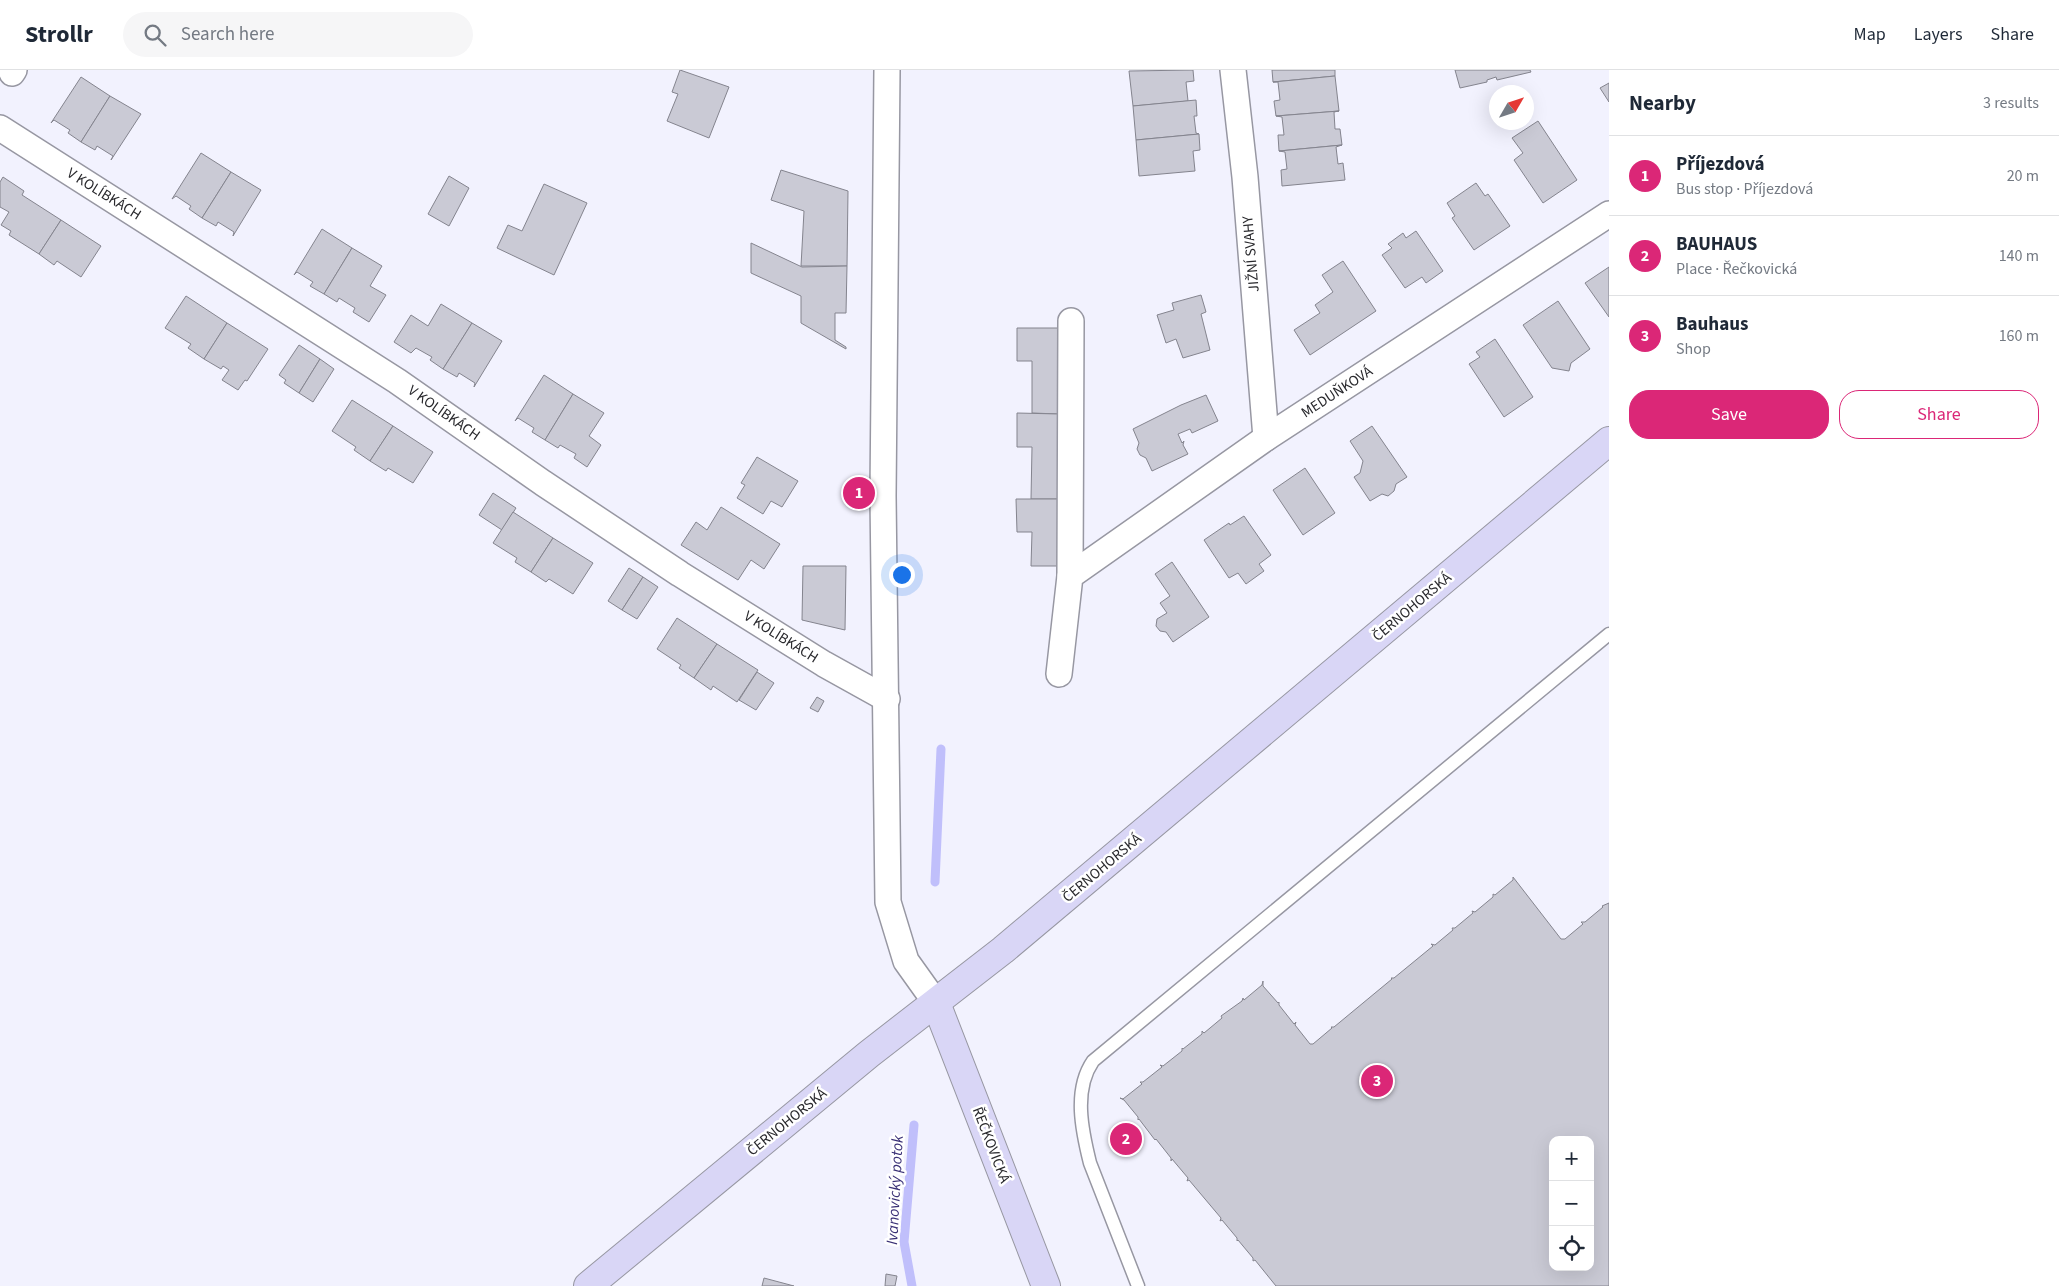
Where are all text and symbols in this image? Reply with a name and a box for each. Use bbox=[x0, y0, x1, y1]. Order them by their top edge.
search box bbox=[123, 12, 473, 57]
text: Strollr bbox=[25, 17, 93, 52]
icon: search bbox=[141, 21, 169, 49]
text: Search here bbox=[181, 21, 274, 48]
text: Map bbox=[1854, 22, 1886, 47]
text: Layers bbox=[1914, 22, 1963, 47]
text: Share bbox=[1991, 22, 2034, 47]
north arrow bbox=[1489, 85, 1534, 130]
text: Nearby bbox=[1629, 88, 1696, 118]
text: 3 results bbox=[1983, 92, 2039, 114]
text: Příjezdová bbox=[1676, 151, 1765, 178]
street label: V KOLÍBKÁCH bbox=[63, 163, 145, 225]
text: 1 bbox=[1641, 165, 1649, 187]
text: 20 m bbox=[2007, 165, 2039, 187]
text: Bus stop · Příjezdová bbox=[1676, 178, 1813, 200]
street label: JIŽNÍ SVAHY bbox=[1237, 214, 1265, 293]
text: BAUHAUS bbox=[1676, 231, 1757, 258]
text: 2 bbox=[1641, 245, 1649, 267]
text: 140 m bbox=[1999, 245, 2039, 267]
text: Place · Řečkovická bbox=[1676, 258, 1797, 280]
text: Bauhaus bbox=[1676, 311, 1748, 338]
text: 3 bbox=[1641, 325, 1649, 347]
text: 160 m bbox=[1999, 325, 2039, 347]
text: Shop bbox=[1676, 338, 1711, 360]
street label: MEDUŇKOVÁ bbox=[1297, 361, 1378, 423]
street label: V KOLÍBKÁCH bbox=[404, 380, 484, 446]
button: Save bbox=[1629, 390, 1829, 439]
button: Share bbox=[1839, 390, 2039, 439]
pin: 1 bbox=[843, 474, 875, 512]
your location bbox=[889, 562, 915, 588]
street label: ČERNOHORSKÁ bbox=[1368, 567, 1457, 646]
street label: V KOLÍBKÁCH bbox=[740, 606, 822, 668]
street label: ČERNOHORSKÁ bbox=[1058, 828, 1147, 907]
pin: 3 bbox=[1361, 1062, 1393, 1100]
street label: ČERNOHORSKÁ bbox=[743, 1083, 832, 1161]
street label: ŘEČKOVICKÁ bbox=[967, 1104, 1015, 1187]
pin: 2 bbox=[1110, 1120, 1142, 1158]
water label: Ivanovický potok bbox=[881, 1134, 909, 1245]
map controls bbox=[1549, 1136, 1594, 1271]
button: + bbox=[1549, 1136, 1594, 1181]
button: − bbox=[1549, 1181, 1594, 1226]
button: locate bbox=[1549, 1226, 1594, 1271]

